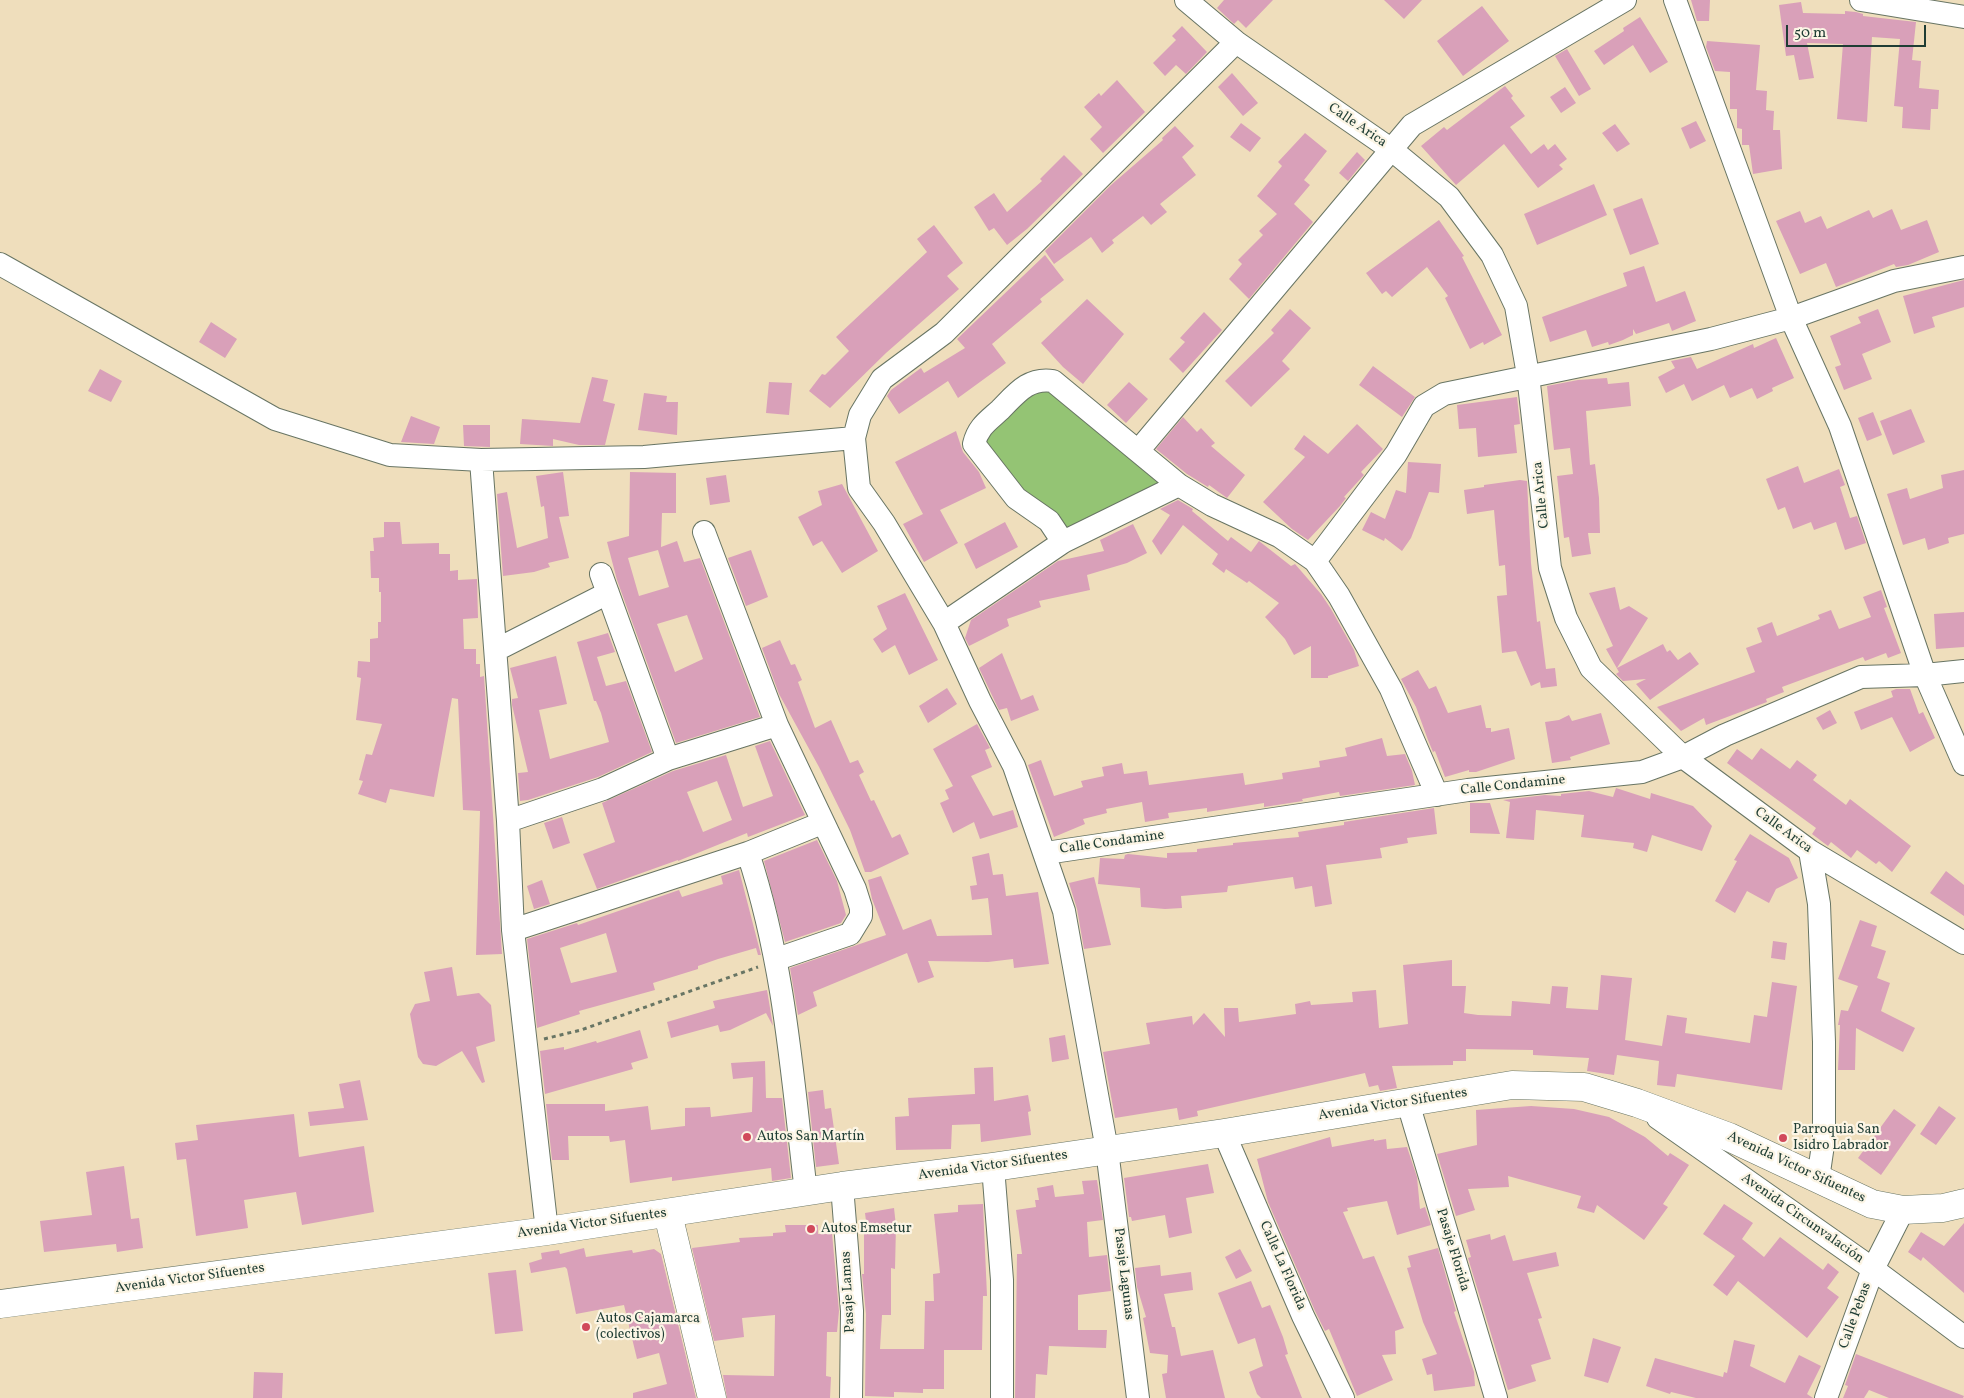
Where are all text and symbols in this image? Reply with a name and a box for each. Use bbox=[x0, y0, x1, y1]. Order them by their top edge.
scale bar bbox=[1789, 15, 1929, 47]
text: 50 m bbox=[1794, 23, 1826, 44]
street label: Calle Arica bbox=[1324, 100, 1390, 152]
street label: Calle Arica bbox=[1530, 461, 1554, 529]
street label: Calle Condamine bbox=[1460, 772, 1566, 800]
street label: Calle Arica bbox=[1751, 804, 1815, 858]
street label: Calle Condamine bbox=[1059, 827, 1165, 859]
street label: Avenida Victor Sifuentes bbox=[1317, 1085, 1469, 1125]
place label: Parroquia San Isidro Labrador bbox=[1793, 1122, 1889, 1154]
place label: Autos San Martín bbox=[757, 1129, 865, 1145]
street label: Avenida Victor Sifuentes bbox=[1724, 1129, 1868, 1207]
marker: Autos San Martín bbox=[741, 1131, 753, 1143]
marker: Parroquia San Isidro Labrador bbox=[1777, 1132, 1789, 1144]
street label: Avenida Victor Sifuentes bbox=[917, 1147, 1069, 1185]
street label: Avenida Circunvalación bbox=[1737, 1170, 1867, 1268]
street label: Avenida Victor Sifuentes bbox=[516, 1205, 668, 1243]
street label: Pasaje Florida bbox=[1431, 1206, 1473, 1294]
street label: Calle La Florida bbox=[1255, 1219, 1309, 1313]
place label: Autos Emsetur bbox=[821, 1221, 912, 1237]
marker: Autos Emsetur bbox=[805, 1223, 817, 1235]
street label: Pasaje Lagunas bbox=[1109, 1227, 1137, 1321]
street label: Pasaje Lamas bbox=[838, 1251, 860, 1333]
street label: Avenida Victor Sifuentes bbox=[114, 1260, 266, 1298]
street label: Calle Pebas bbox=[1836, 1281, 1876, 1351]
place label: Autos Cajamarca (colectivos) bbox=[596, 1311, 700, 1344]
marker: Autos Cajamarca (colectivos) bbox=[580, 1321, 592, 1333]

